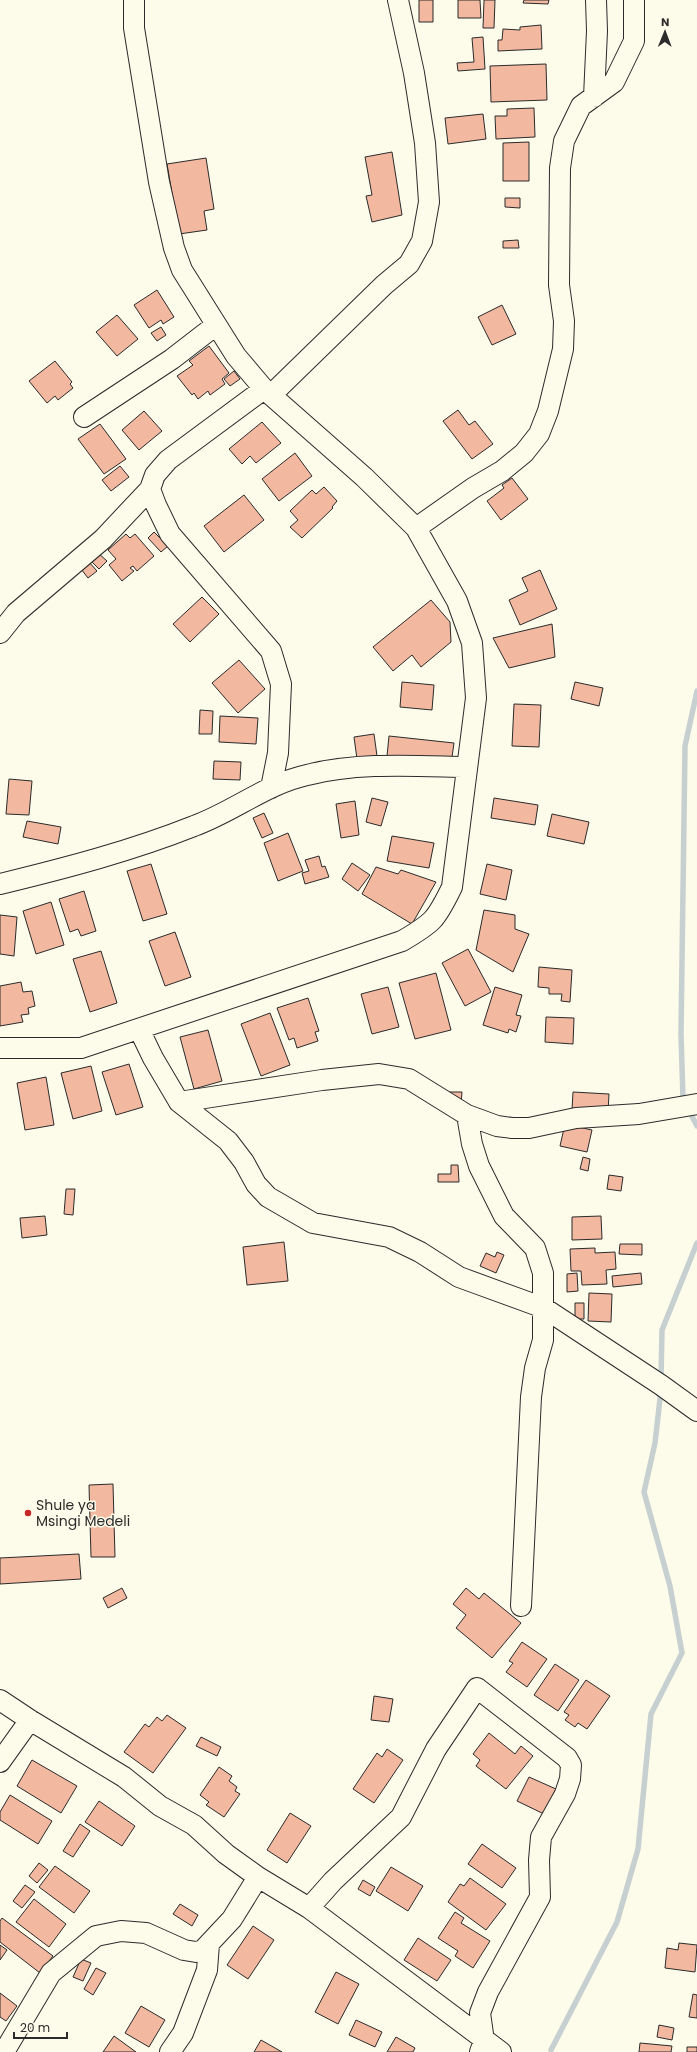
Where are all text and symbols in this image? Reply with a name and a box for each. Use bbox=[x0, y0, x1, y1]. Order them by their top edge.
north arrow bbox=[645, 12, 685, 52]
text: N bbox=[661, 14, 669, 30]
place label: Shule ya Msingi Medeli bbox=[36, 1495, 130, 1531]
marker: Shule ya Msingi Medeli bbox=[23, 1508, 33, 1518]
scale bar bbox=[14, 2014, 67, 2040]
text: 20 m bbox=[20, 2019, 50, 2036]

